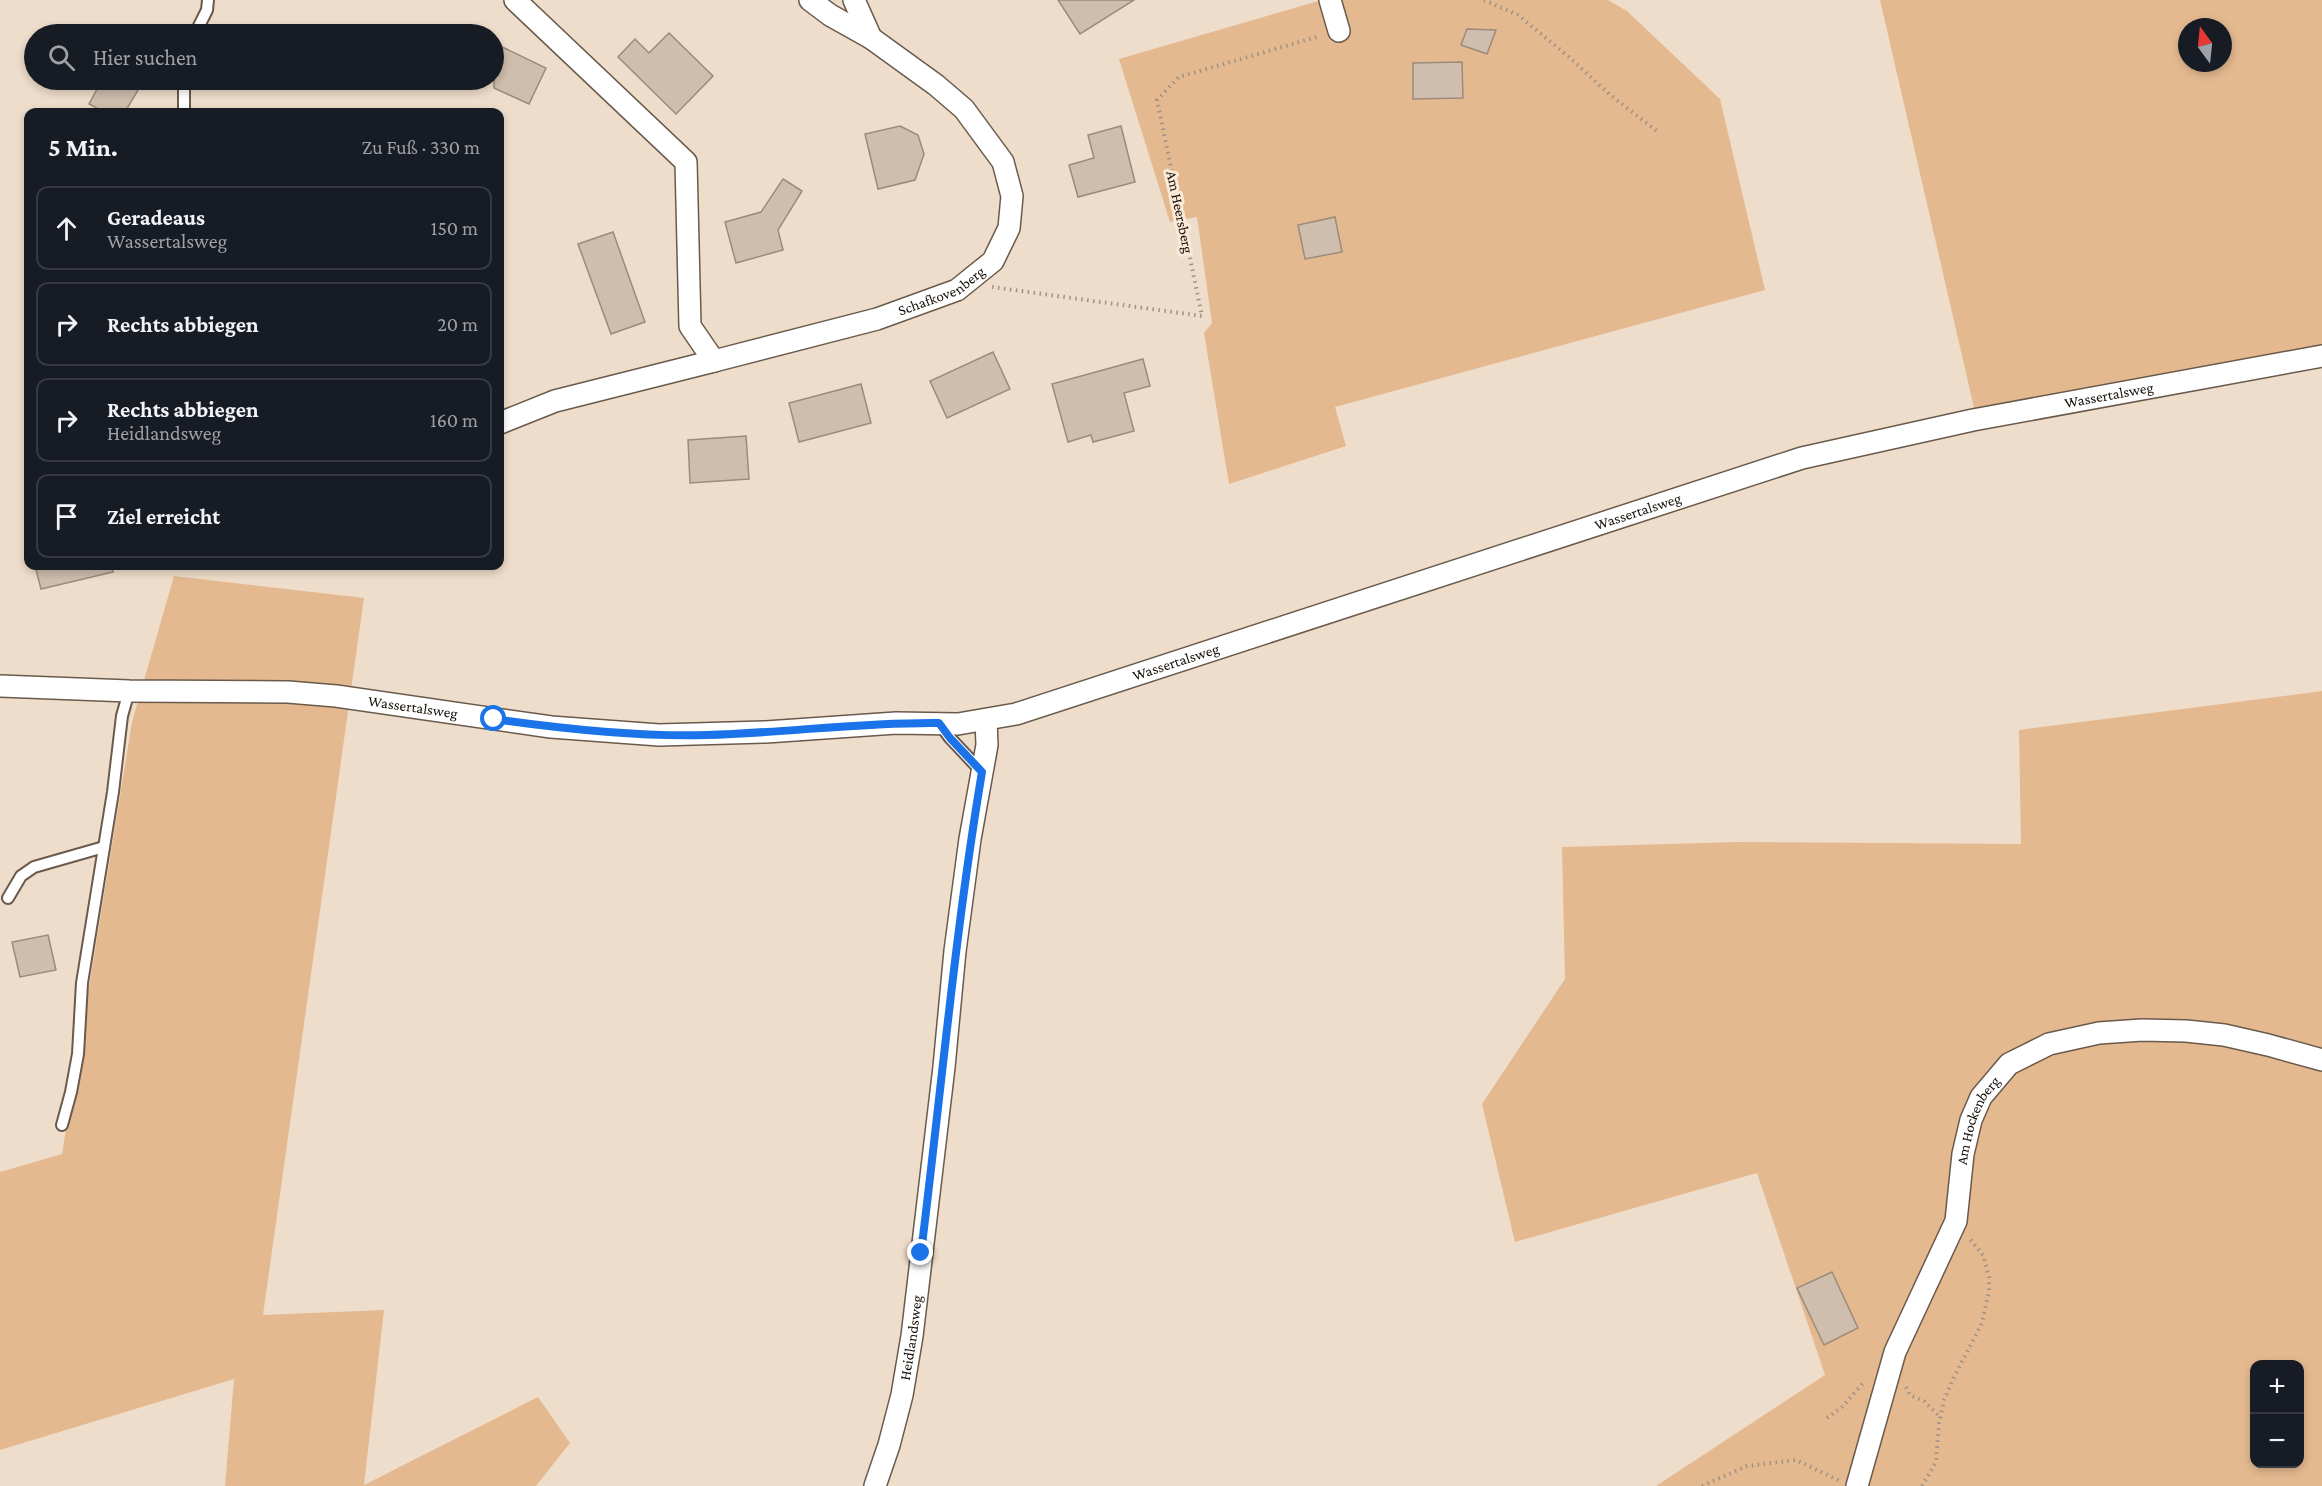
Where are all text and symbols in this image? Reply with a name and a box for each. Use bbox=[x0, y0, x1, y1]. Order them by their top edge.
north arrow bbox=[2178, 18, 2232, 72]
search box bbox=[24, 24, 504, 90]
icon: search bbox=[45, 41, 78, 74]
text: Hier suchen bbox=[93, 45, 197, 70]
text: 5 Min. bbox=[48, 133, 118, 162]
text: Zu Fuß · 330 m bbox=[362, 136, 480, 158]
street label: Am Heersberg bbox=[1162, 169, 1197, 255]
text: Geradeaus bbox=[107, 205, 205, 230]
icon: ahead bbox=[50, 212, 83, 245]
text: 150 m bbox=[431, 217, 478, 239]
text: Wassertalsweg bbox=[107, 230, 227, 252]
street label: Schafkovenberg bbox=[896, 263, 988, 319]
icon: right bbox=[50, 308, 83, 341]
text: Rechts abbiegen bbox=[107, 312, 259, 337]
text: 20 m bbox=[437, 313, 478, 335]
street label: Wassertalsweg bbox=[2063, 379, 2155, 411]
text: Rechts abbiegen bbox=[107, 397, 259, 422]
icon: right bbox=[50, 404, 83, 437]
text: 160 m bbox=[430, 409, 478, 431]
text: Heidlandsweg bbox=[107, 422, 221, 444]
street label: Wassertalsweg bbox=[1592, 490, 1684, 533]
icon: arrive bbox=[50, 500, 83, 533]
text: Ziel erreicht bbox=[107, 504, 220, 529]
street label: Wassertalsweg bbox=[1130, 640, 1221, 684]
street label: Wassertalsweg bbox=[367, 693, 459, 722]
route start bbox=[480, 705, 506, 731]
street label: Am Hockenberg bbox=[1954, 1073, 2004, 1166]
route end bbox=[907, 1239, 933, 1265]
street label: Heidlandsweg bbox=[897, 1294, 926, 1381]
map controls bbox=[2250, 1360, 2304, 1468]
button: + bbox=[2250, 1360, 2304, 1414]
button: − bbox=[2250, 1414, 2304, 1468]

